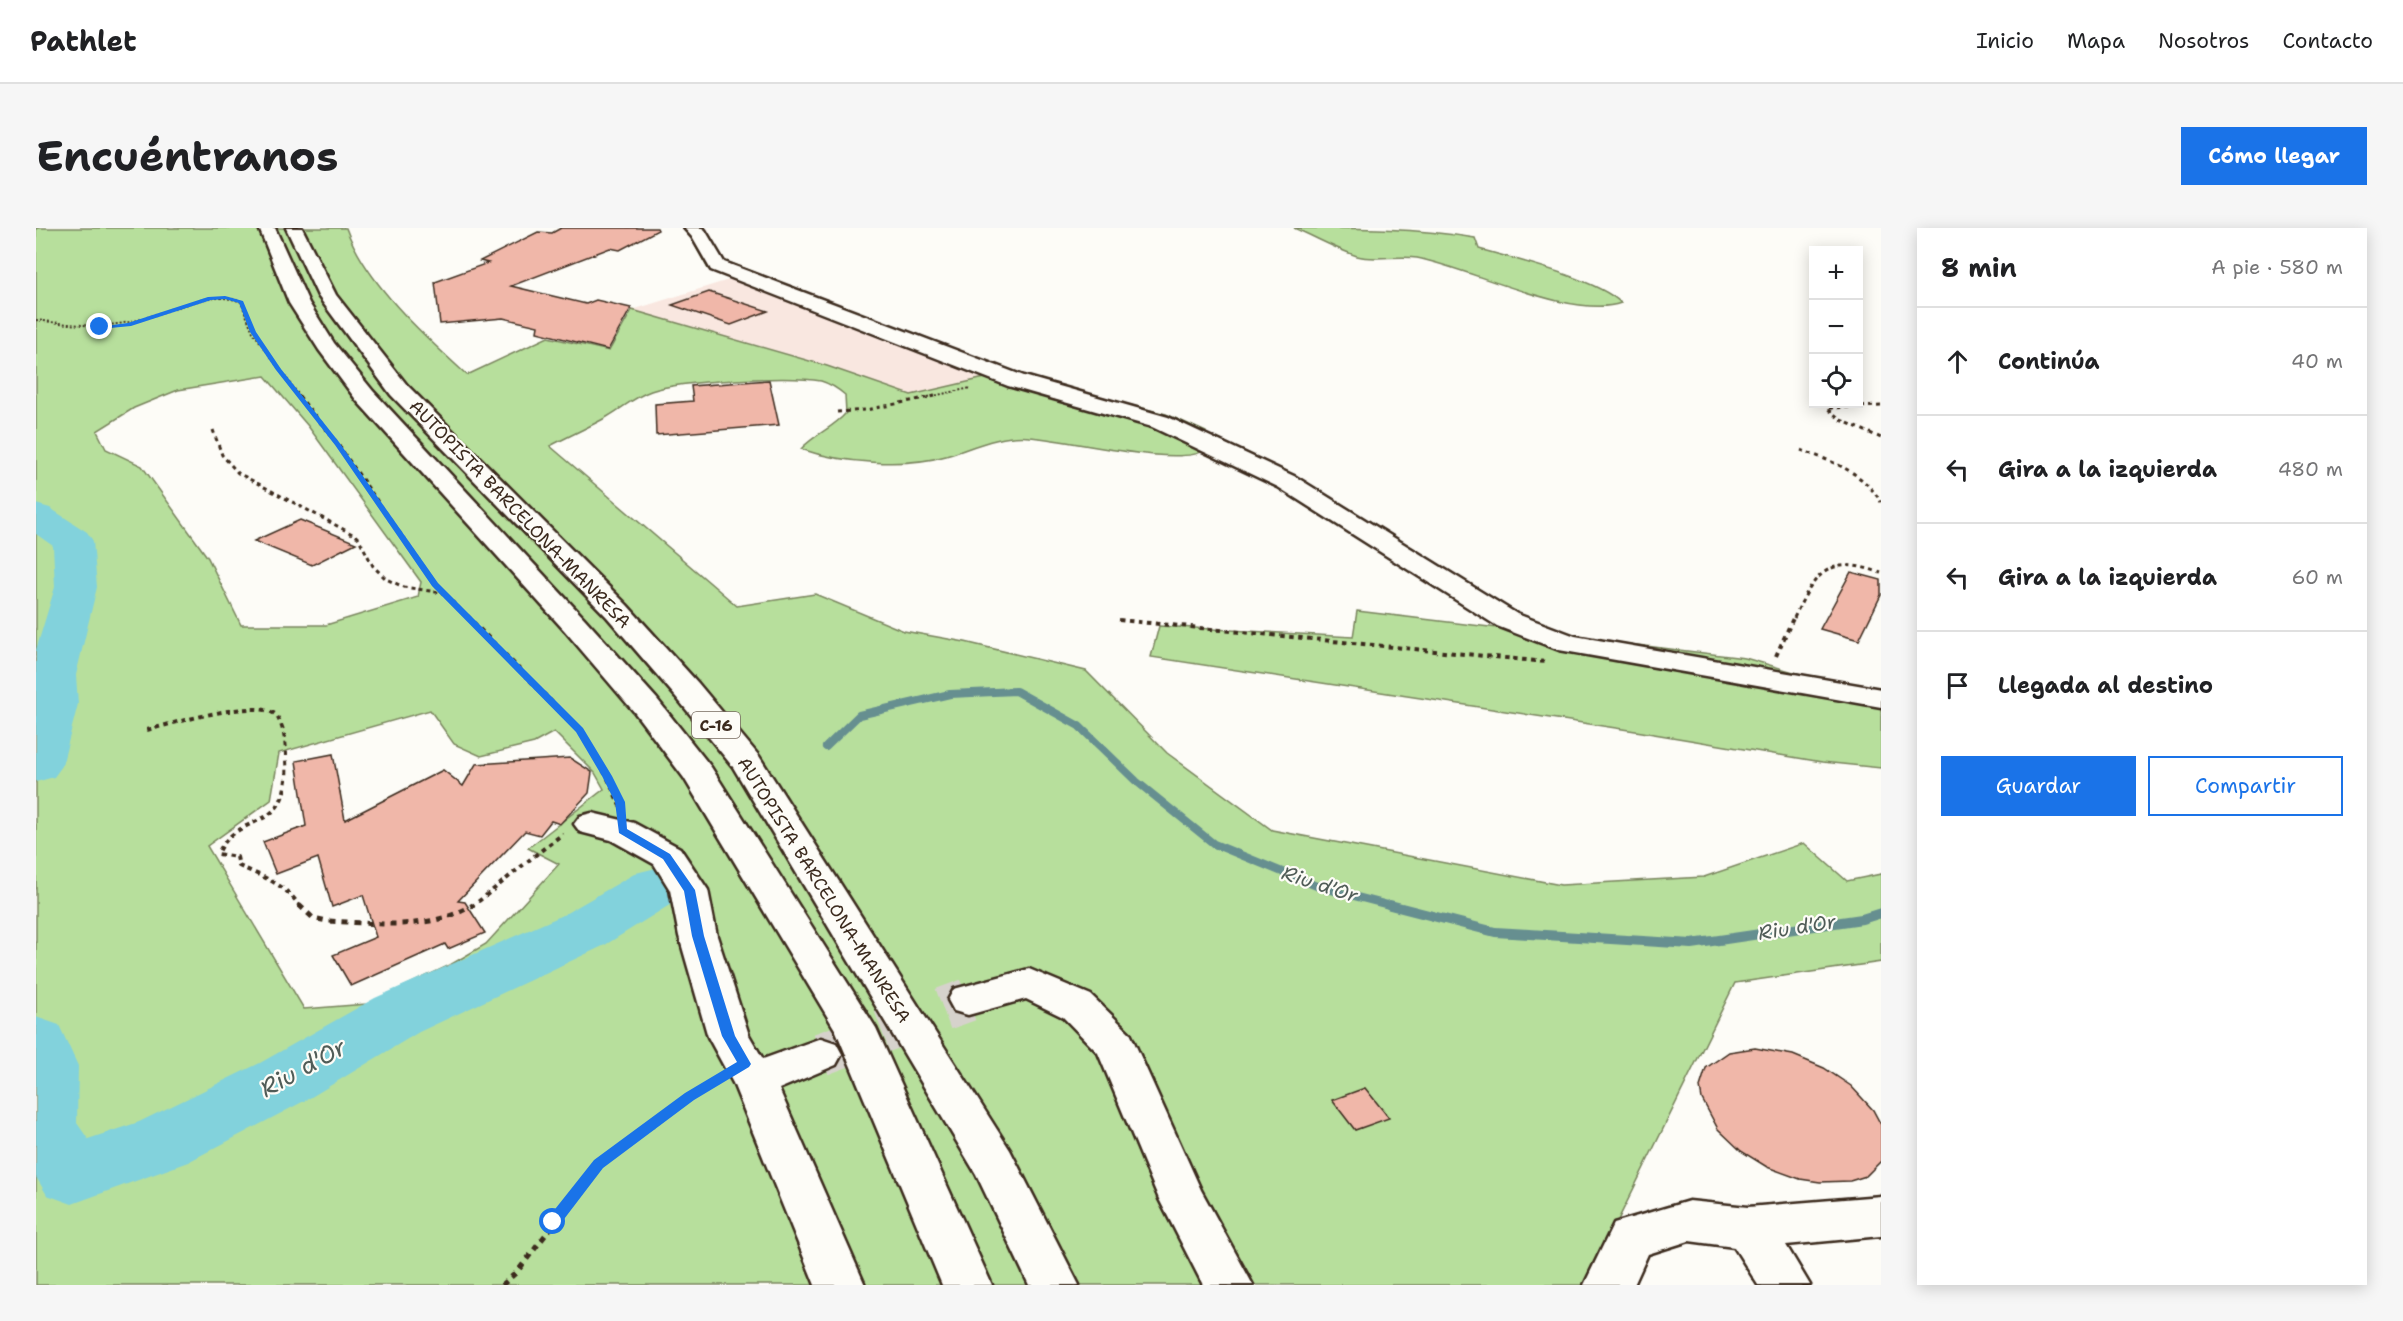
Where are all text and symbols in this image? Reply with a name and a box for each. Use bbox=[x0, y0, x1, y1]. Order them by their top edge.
text: Pathlet bbox=[30, 22, 137, 60]
text: Inicio bbox=[1976, 27, 2034, 55]
text: Mapa bbox=[2067, 27, 2125, 55]
text: Nosotros bbox=[2158, 27, 2249, 55]
text: Contacto bbox=[2282, 27, 2373, 55]
button: Cómo llegar bbox=[2181, 127, 2367, 185]
text: Encuéntranos bbox=[36, 128, 338, 184]
map controls bbox=[1809, 246, 1863, 408]
button: + bbox=[1809, 246, 1863, 300]
text: 8 min bbox=[1941, 250, 2017, 285]
text: A pie · 580 m bbox=[2211, 254, 2343, 280]
button: − bbox=[1809, 300, 1863, 354]
route end bbox=[86, 313, 112, 339]
icon: ahead bbox=[1941, 345, 1974, 378]
text: Continúa bbox=[1998, 347, 2100, 376]
text: 40 m bbox=[2291, 348, 2343, 374]
button: locate bbox=[1809, 354, 1863, 408]
street label: AUTOPISTA BARCELONA-MANRESA bbox=[404, 394, 636, 634]
icon: left bbox=[1941, 453, 1974, 486]
text: Gira a la izquierda bbox=[1998, 455, 2217, 484]
text: 480 m bbox=[2278, 456, 2343, 482]
icon: left bbox=[1941, 561, 1974, 594]
text: Gira a la izquierda bbox=[1998, 563, 2217, 592]
text: 60 m bbox=[2291, 564, 2343, 590]
icon: arrive bbox=[1941, 669, 1974, 702]
text: Llegada al destino bbox=[1998, 671, 2213, 700]
road number: C-16 bbox=[692, 712, 740, 738]
street label: AUTOPISTA BARCELONA-MANRESA bbox=[732, 753, 916, 1027]
button: Guardar bbox=[1941, 756, 2136, 816]
button: Compartir bbox=[2148, 756, 2343, 816]
water label: Riu d'Or bbox=[1279, 860, 1362, 909]
water label: Riu d'Or bbox=[1756, 908, 1838, 946]
water label: Riu d'Or bbox=[254, 1031, 352, 1105]
route start bbox=[539, 1208, 565, 1234]

